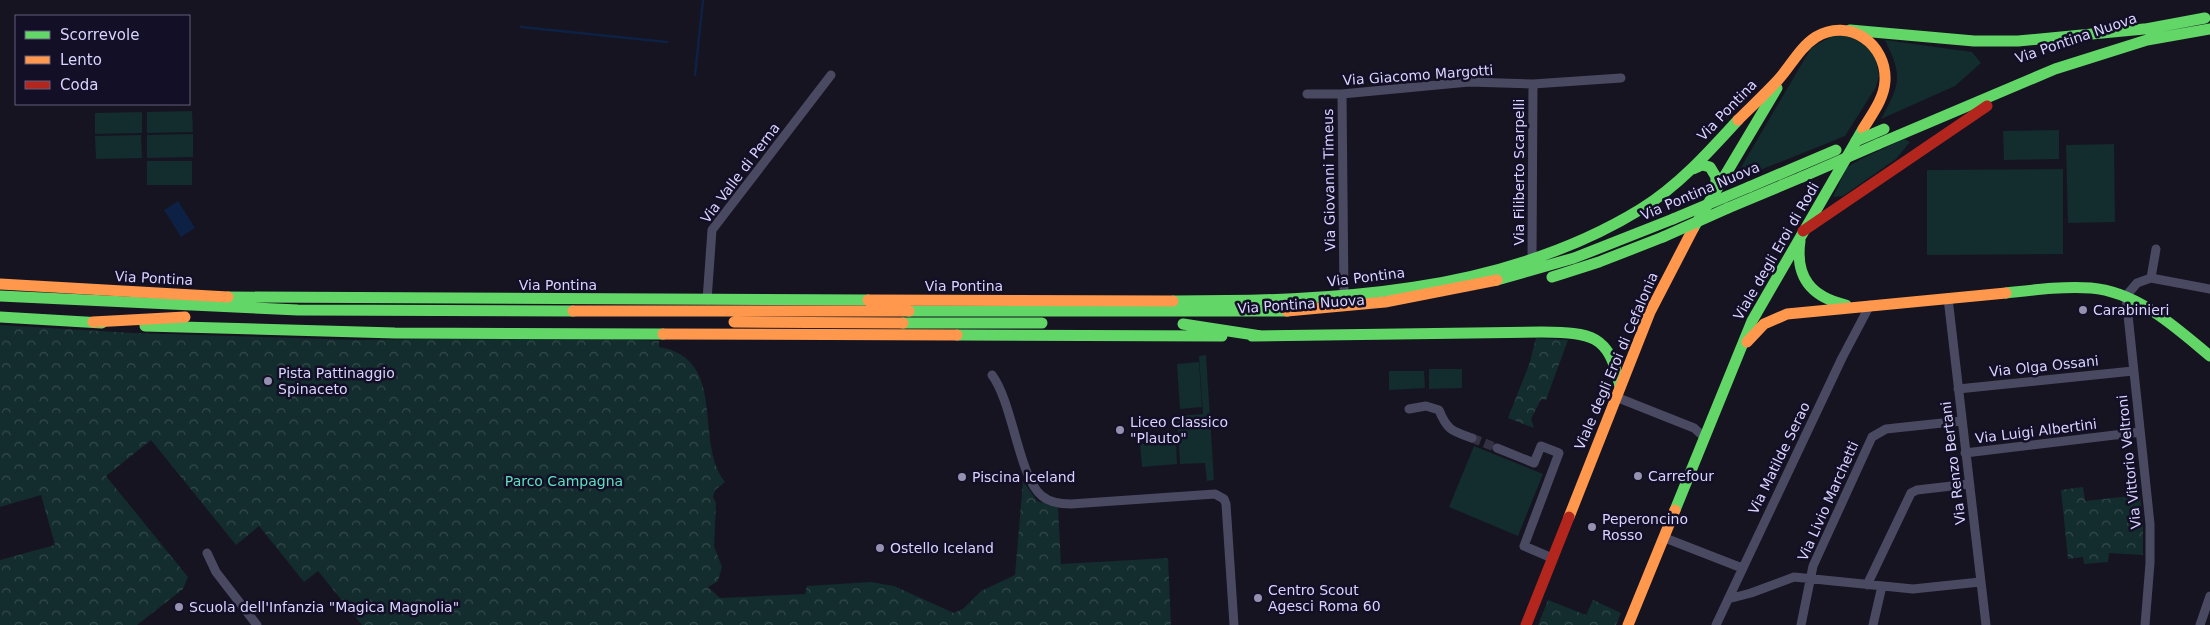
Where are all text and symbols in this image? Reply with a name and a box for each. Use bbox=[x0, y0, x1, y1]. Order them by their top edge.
street label: Via Pontina Nuova bbox=[2013, 10, 2139, 66]
legend bbox=[15, 15, 190, 105]
text: Scorrevole bbox=[60, 26, 139, 44]
text: Lento bbox=[60, 51, 102, 69]
street label: Via Giacomo Margotti bbox=[1342, 62, 1494, 88]
text: Coda bbox=[60, 76, 98, 94]
street label: Via Pontina bbox=[1694, 76, 1760, 144]
street label: Via Filiberto Scarpelli bbox=[1511, 99, 1527, 245]
street label: Via Giovanni Timeus bbox=[1320, 108, 1338, 252]
street label: Via Valle di Perna bbox=[697, 120, 783, 226]
street label: Via Pontina Nuova bbox=[1638, 159, 1762, 223]
street label: Viale degli Eroi di Rodi bbox=[1730, 179, 1822, 323]
street label: Via Pontina bbox=[1326, 264, 1406, 290]
street label: Via Pontina bbox=[114, 268, 194, 288]
street label: Viale degli Eroi di Cefalonia bbox=[1571, 270, 1661, 452]
street label: Via Pontina bbox=[519, 277, 597, 293]
street label: Via Pontina bbox=[925, 278, 1003, 294]
street label: Via Pontina Nuova bbox=[1237, 292, 1365, 316]
place label: Carabinieri bbox=[2093, 302, 2170, 318]
marker: Carabinieri bbox=[2077, 304, 2089, 316]
street label: Via Olga Ossani bbox=[1988, 352, 2100, 380]
place label: Pista Pattinaggio Spinaceto bbox=[278, 365, 395, 397]
marker: Pista Pattinaggio Spinaceto bbox=[262, 375, 274, 387]
street label: Via Vittorio Veltroni bbox=[2114, 394, 2144, 530]
street label: Via Matilde Serao bbox=[1745, 399, 1813, 517]
street label: Via Renzo Bertani bbox=[1938, 401, 1968, 525]
place label: Liceo Classico "Plauto" bbox=[1130, 414, 1228, 446]
street label: Via Luigi Albertini bbox=[1974, 416, 2098, 446]
marker: Liceo Classico "Plauto" bbox=[1114, 424, 1126, 436]
street label: Via Livio Marchetti bbox=[1794, 439, 1862, 563]
place label: Carrefour bbox=[1648, 468, 1714, 484]
place label: Piscina Iceland bbox=[972, 469, 1075, 485]
marker: Carrefour bbox=[1632, 470, 1644, 482]
marker: Piscina Iceland bbox=[956, 471, 968, 483]
park label: Parco Campagna bbox=[505, 473, 623, 489]
place label: Peperoncino Rosso bbox=[1602, 511, 1688, 543]
marker: Peperoncino Rosso bbox=[1586, 521, 1598, 533]
place label: Ostello Iceland bbox=[890, 540, 994, 556]
marker: Ostello Iceland bbox=[874, 542, 886, 554]
place label: Centro Scout Agesci Roma 60 bbox=[1268, 582, 1381, 614]
marker: Centro Scout Agesci Roma 60 bbox=[1252, 592, 1264, 604]
place label: Scuola dell'Infanzia "Magica Magnolia" bbox=[189, 599, 459, 615]
marker: Scuola dell'Infanzia "Magica Magnolia" bbox=[173, 601, 185, 613]

